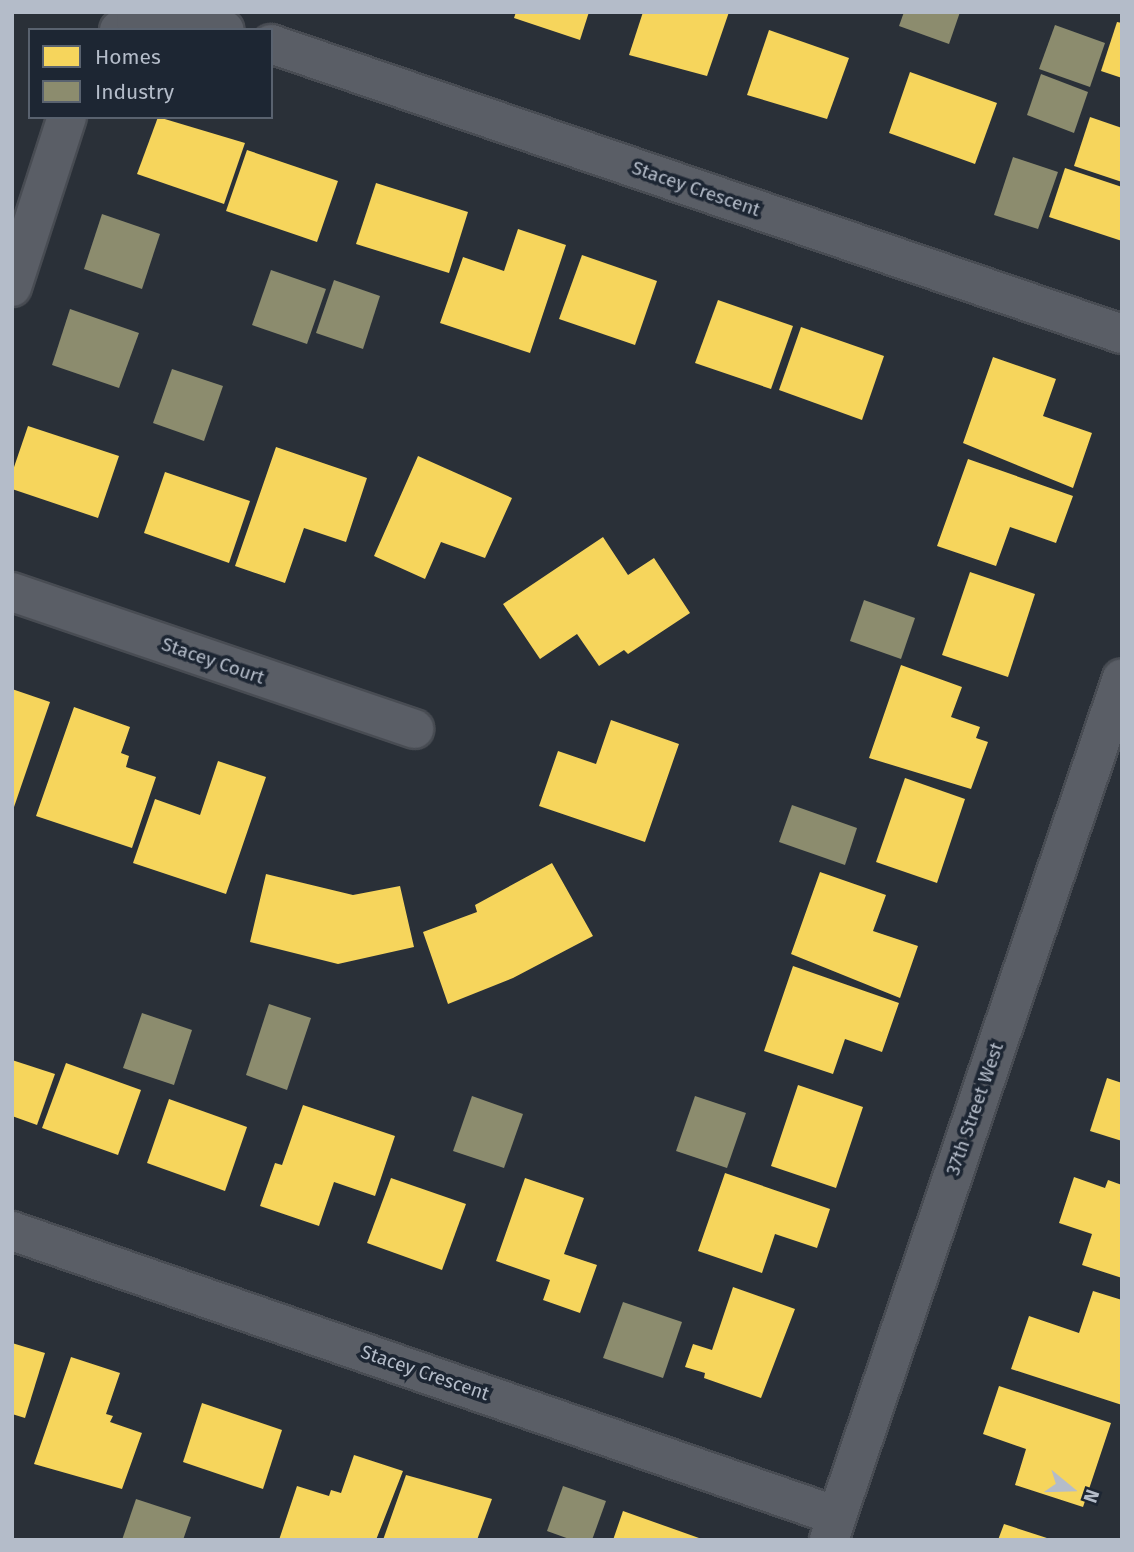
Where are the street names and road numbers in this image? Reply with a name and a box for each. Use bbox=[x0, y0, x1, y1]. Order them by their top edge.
street label: Stacey Crescent bbox=[629, 156, 763, 222]
street label: Stacey Court bbox=[159, 633, 267, 689]
street label: 37th Street West bbox=[942, 1040, 1008, 1178]
street label: Stacey Crescent bbox=[358, 1340, 492, 1406]

